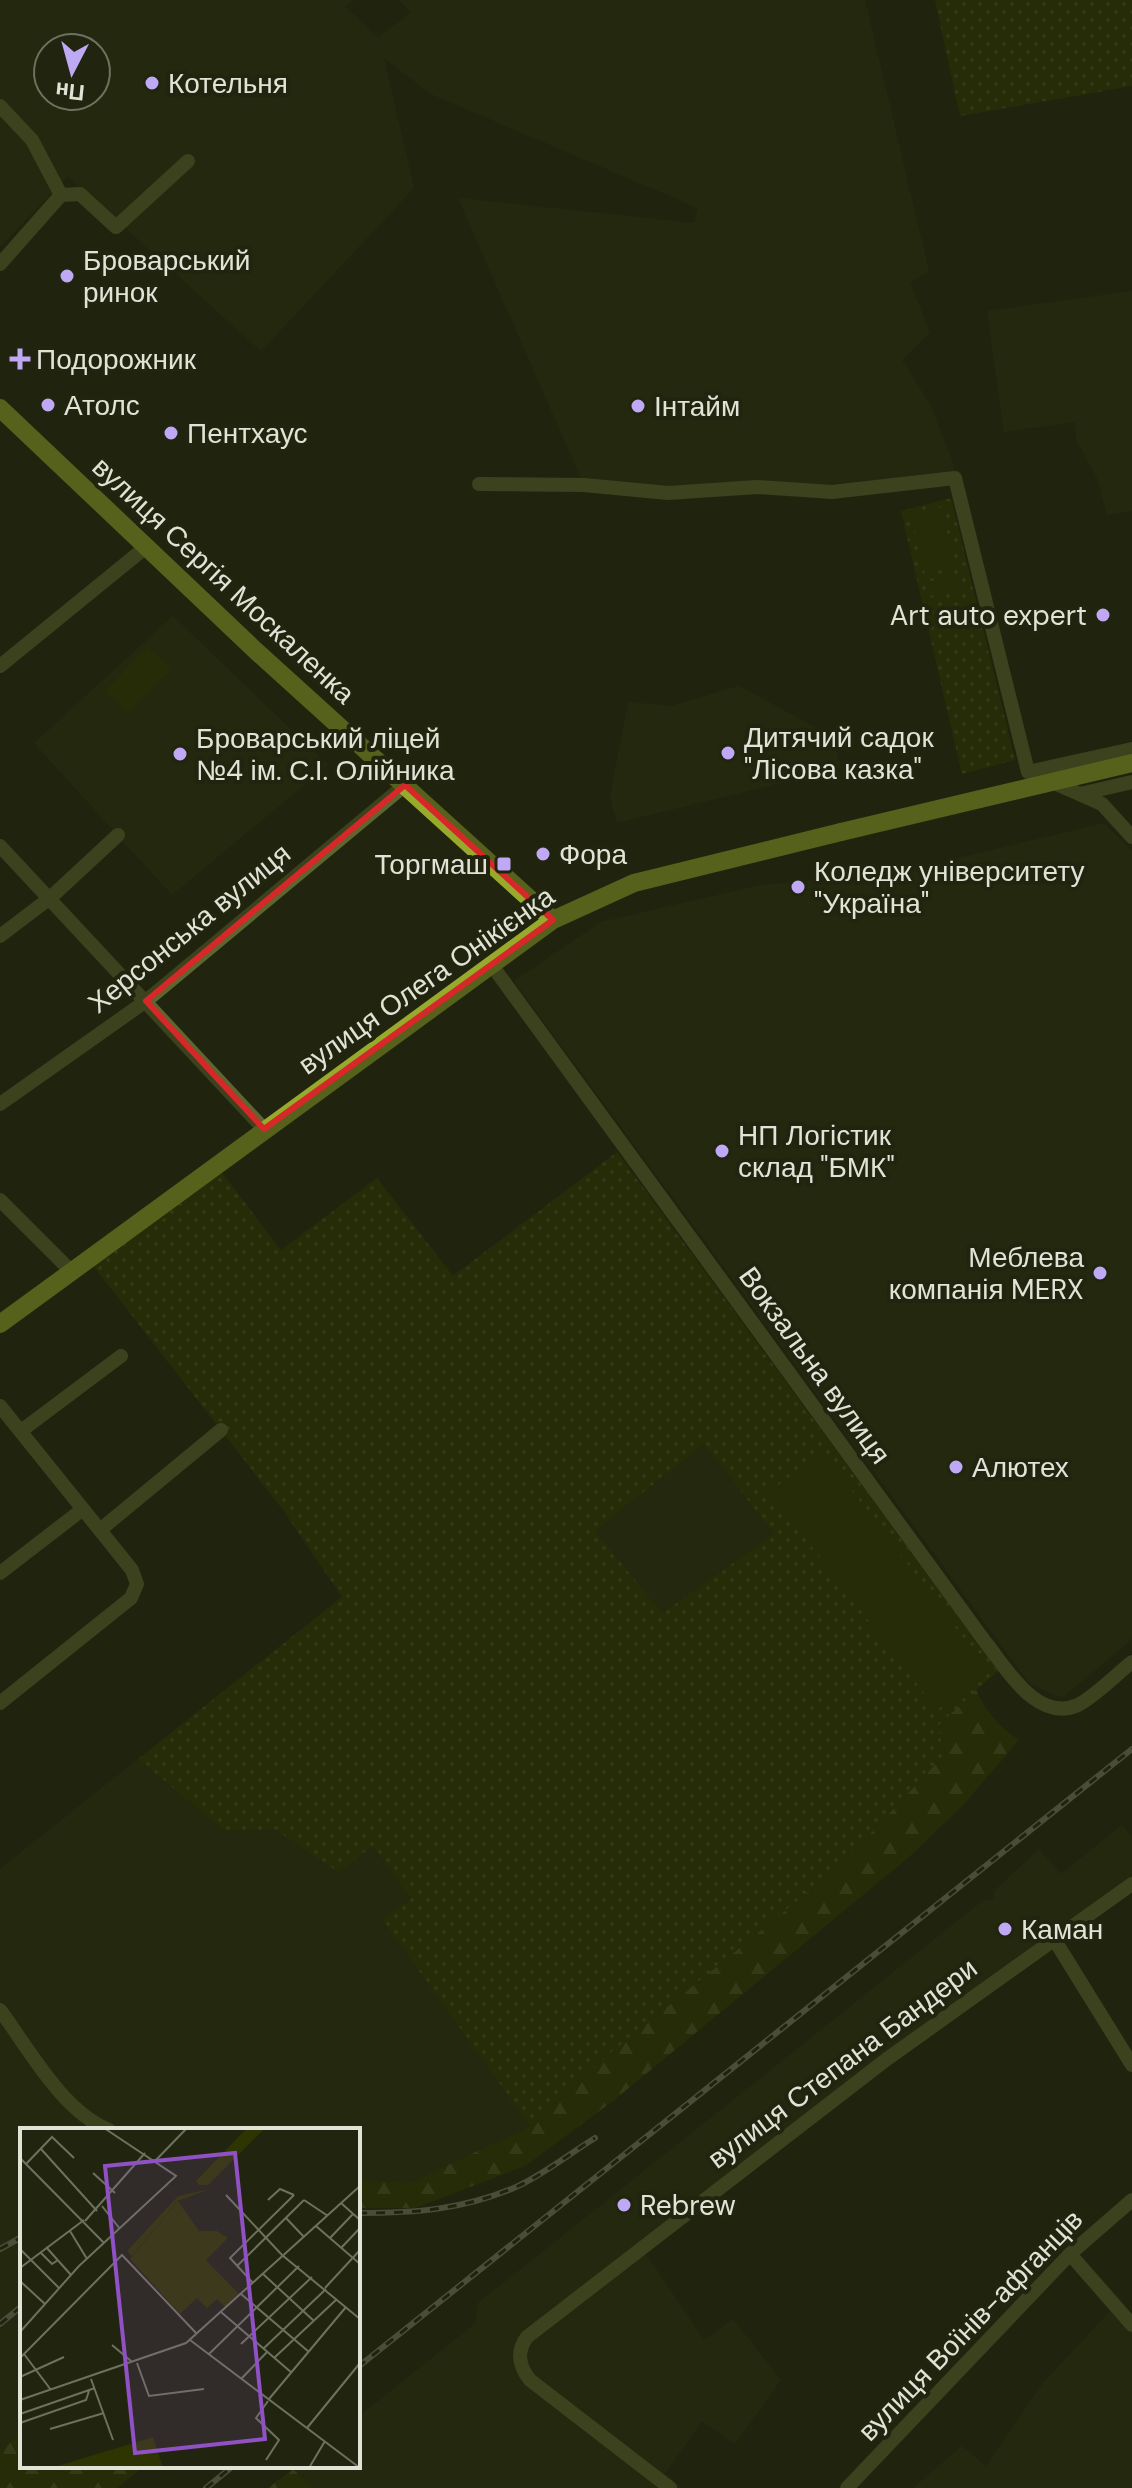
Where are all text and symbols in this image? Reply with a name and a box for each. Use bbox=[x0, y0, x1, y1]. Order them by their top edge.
north arrow bbox=[32, 32, 112, 112]
place label: Котельня bbox=[168, 65, 288, 102]
marker: Котельня bbox=[143, 74, 161, 92]
text: Пн bbox=[54, 75, 86, 107]
place label: Броварський ринок bbox=[83, 242, 250, 311]
marker: Броварський ринок bbox=[58, 267, 76, 285]
place label: Подорожник bbox=[36, 341, 197, 378]
marker: Подорожник bbox=[11, 350, 29, 368]
place label: Атолс bbox=[64, 387, 140, 424]
place label: Інтайм bbox=[654, 388, 740, 425]
marker: Атолс bbox=[39, 396, 57, 414]
marker: Інтайм bbox=[629, 397, 647, 415]
place label: Пентхаус bbox=[187, 415, 308, 452]
marker: Пентхаус bbox=[162, 424, 180, 442]
street label: вулиця Сергія Москаленка bbox=[84, 449, 363, 712]
place label: Art auto expert bbox=[890, 597, 1087, 634]
marker: Art auto expert bbox=[1094, 606, 1112, 624]
place label: Дитячий садок "Лісова казка" bbox=[744, 719, 934, 788]
place label: Броварський ліцей №4 ім. С.І. Олійника bbox=[196, 720, 455, 789]
marker: Дитячий садок "Лісова казка" bbox=[719, 744, 737, 762]
marker: Броварський ліцей №4 ім. С.І. Олійника bbox=[171, 745, 189, 763]
street label: Херсонська вулиця bbox=[80, 835, 298, 1022]
place label: Фора bbox=[559, 836, 627, 873]
marker: Фора bbox=[534, 845, 552, 863]
place label: Торгмаш bbox=[374, 846, 488, 883]
place label: Коледж університету "Україна" bbox=[814, 853, 1084, 922]
marker: Торгмаш bbox=[495, 855, 513, 873]
street label: вулиця Олега Онікієнка bbox=[291, 878, 562, 1083]
marker: Коледж університету "Україна" bbox=[789, 878, 807, 896]
place label: НП Логістик склад "БМК" bbox=[738, 1117, 895, 1186]
marker: НП Логістик склад "БМК" bbox=[713, 1142, 731, 1160]
place label: Меблева компанія MERX bbox=[889, 1239, 1084, 1308]
street label: Вокзальна вулиця bbox=[730, 1259, 899, 1471]
marker: Меблева компанія MERX bbox=[1091, 1264, 1109, 1282]
place label: Алютех bbox=[972, 1449, 1069, 1486]
marker: Алютех bbox=[947, 1458, 965, 1476]
place label: Каман bbox=[1021, 1911, 1103, 1948]
marker: Каман bbox=[996, 1920, 1014, 1938]
street label: вулиця Степана Бандери bbox=[700, 1950, 985, 2177]
inset map bbox=[20, 2128, 360, 2468]
place label: Rebrew bbox=[640, 2187, 736, 2224]
marker: Rebrew bbox=[615, 2196, 633, 2214]
street label: вулиця Воїнів-афганців bbox=[850, 2202, 1091, 2449]

